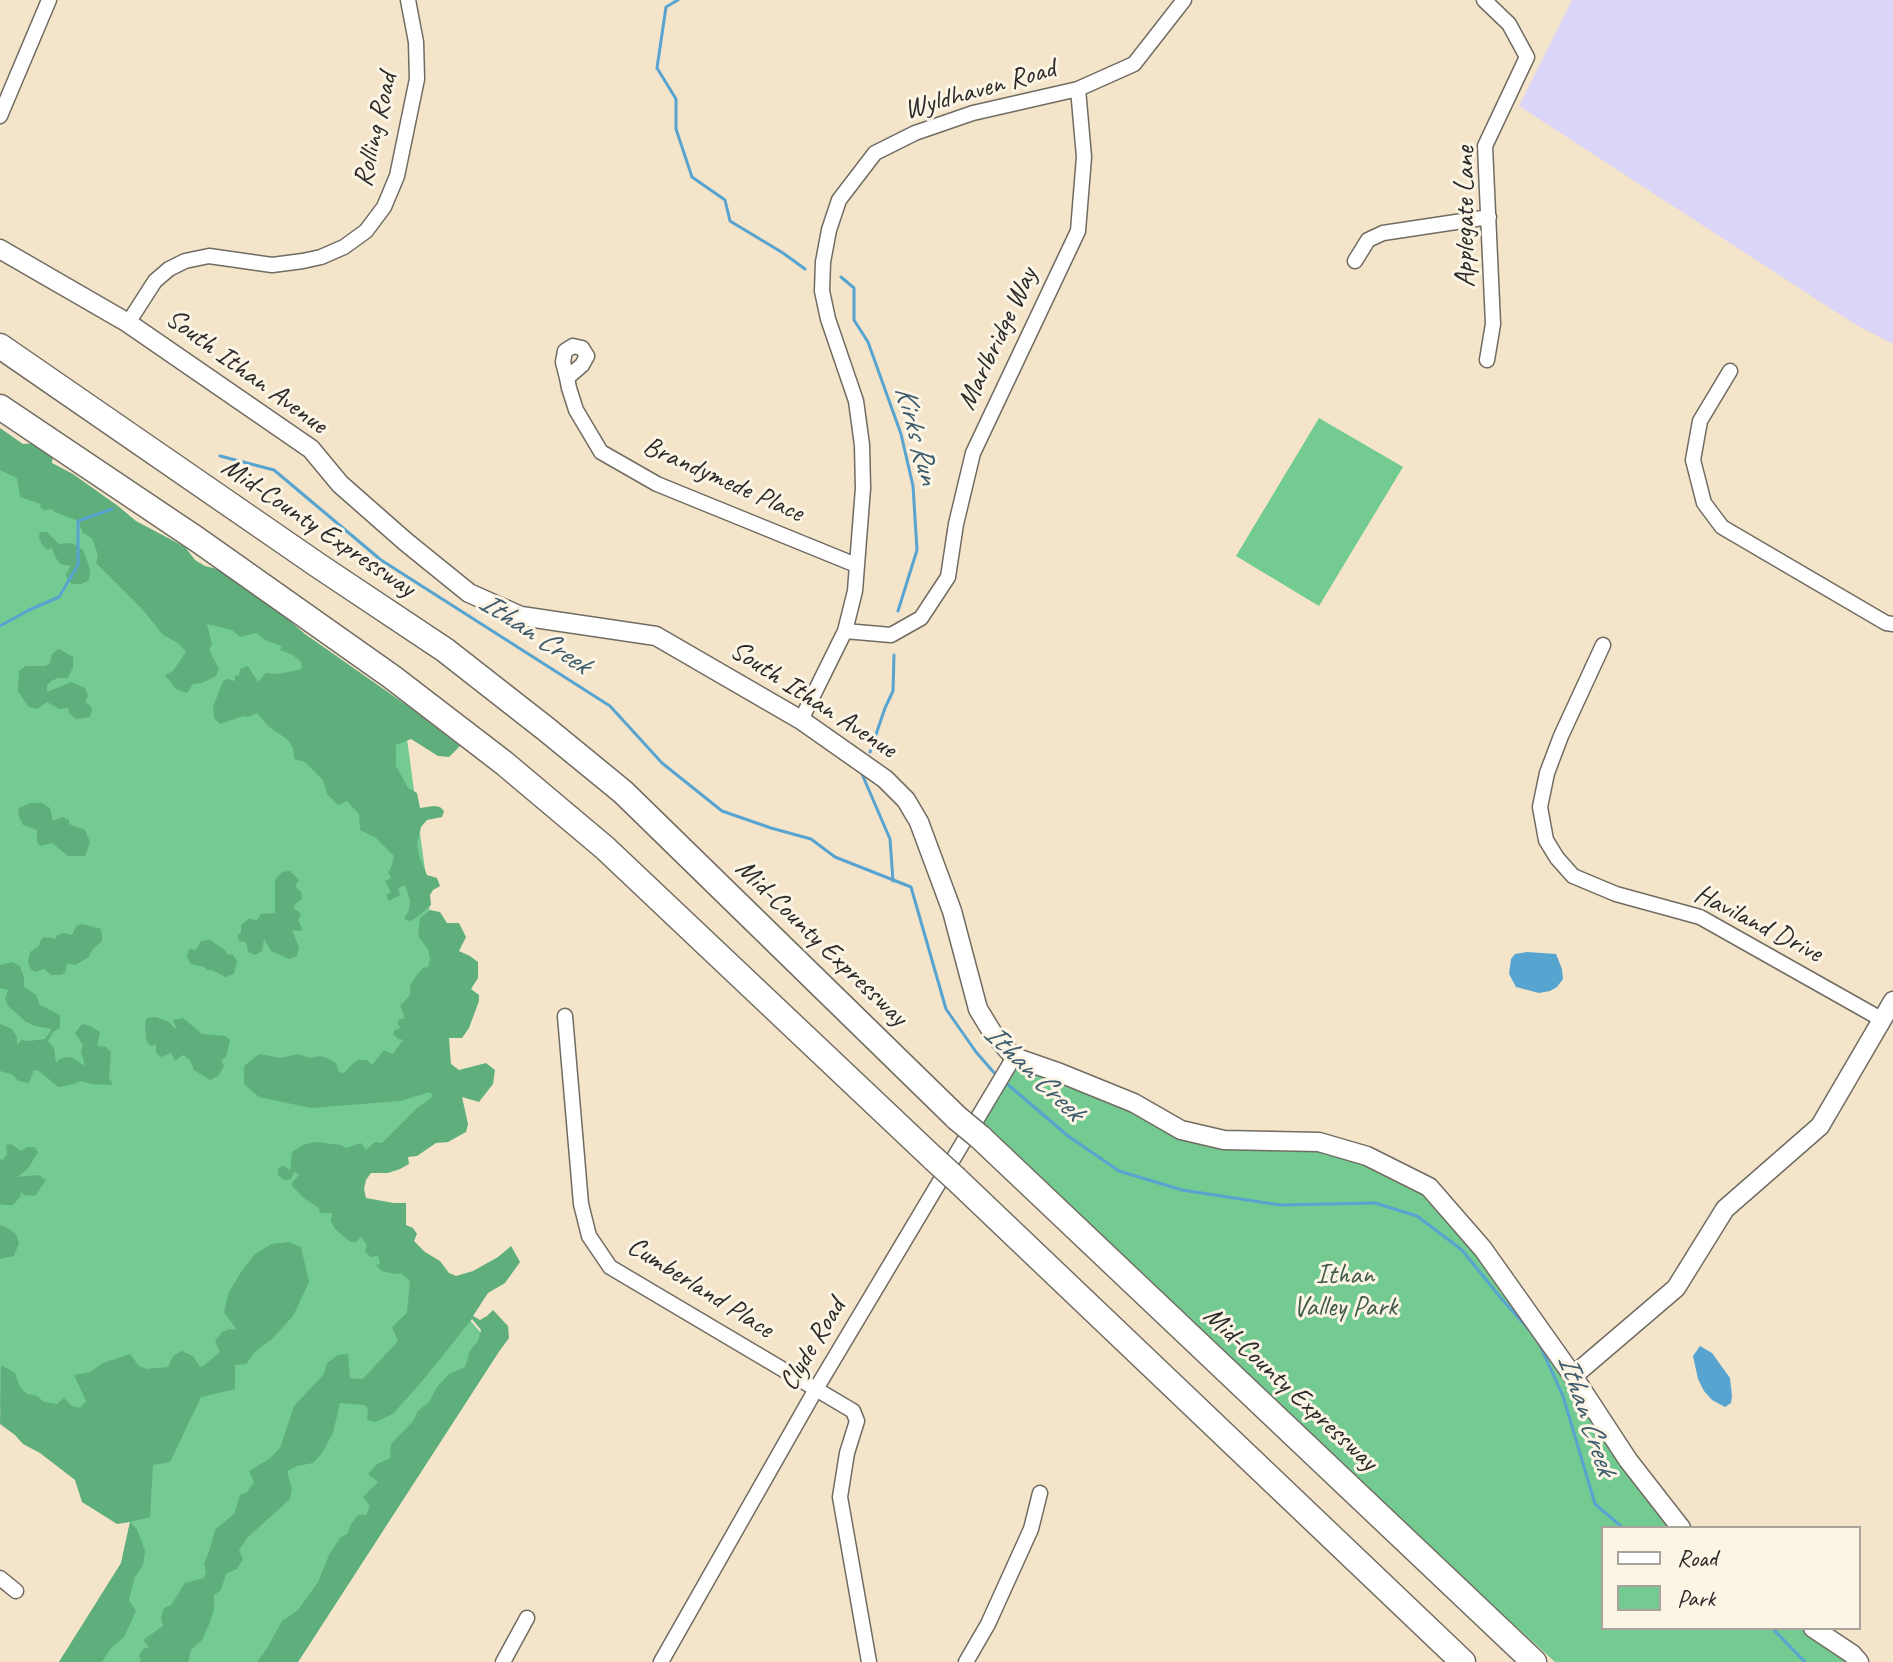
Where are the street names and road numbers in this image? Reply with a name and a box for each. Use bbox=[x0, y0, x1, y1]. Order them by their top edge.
street label: Wyldhaven Road bbox=[900, 52, 1060, 128]
street label: Rolling Road bbox=[347, 70, 405, 190]
street label: Applegate Lane bbox=[1449, 146, 1483, 288]
street label: Marlbridge Way bbox=[950, 263, 1046, 415]
street label: South Ithan Avenue bbox=[159, 302, 333, 442]
street label: Brandymede Place bbox=[638, 430, 808, 530]
street label: Mid-County Expressway bbox=[215, 451, 421, 605]
street label: South Ithan Avenue bbox=[723, 634, 903, 766]
street label: Mid-County Expressway bbox=[728, 852, 914, 1034]
street label: Haviland Drive bbox=[1689, 878, 1827, 970]
street label: Cumberland Place bbox=[621, 1230, 779, 1346]
street label: Clyde Road bbox=[772, 1293, 854, 1397]
street label: Mid-County Expressway bbox=[1196, 1300, 1384, 1478]

